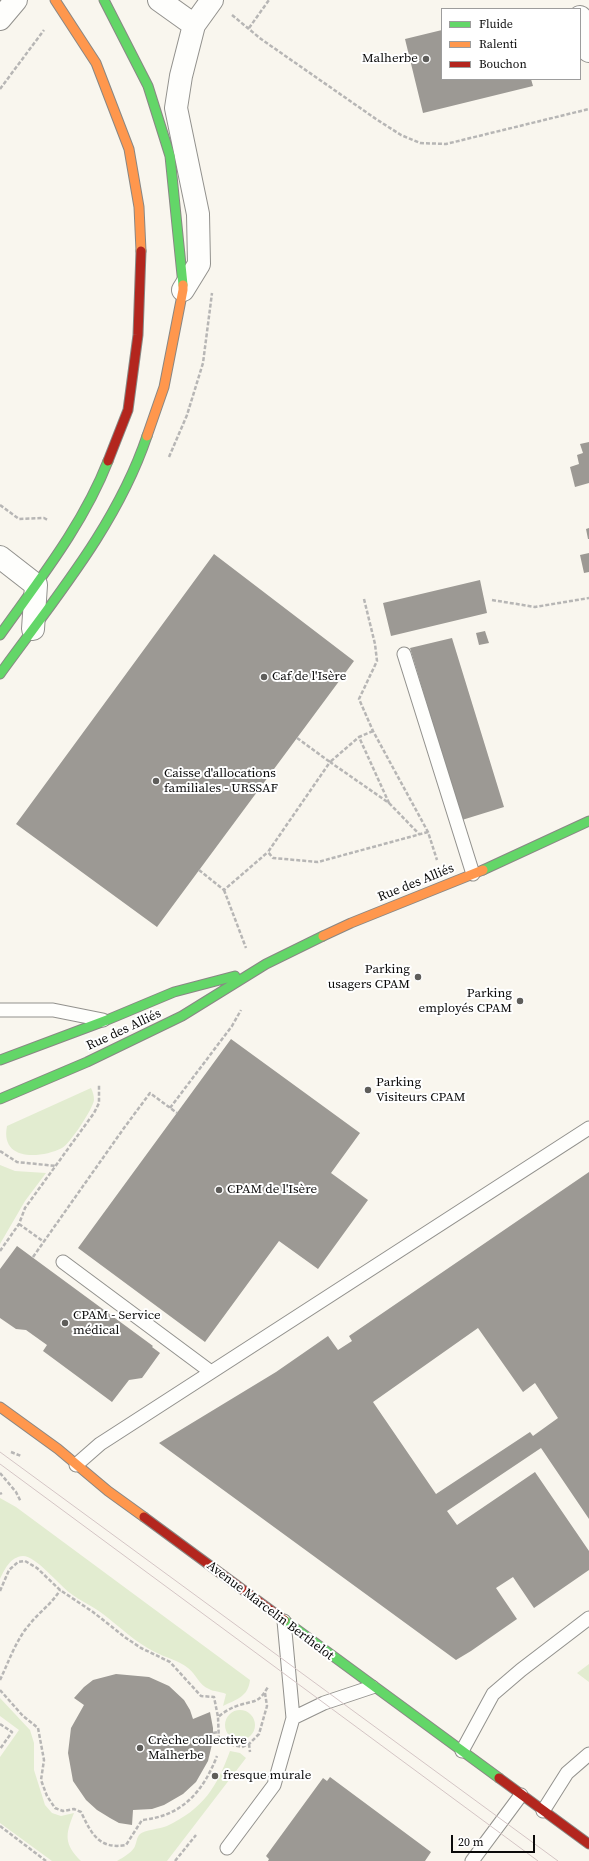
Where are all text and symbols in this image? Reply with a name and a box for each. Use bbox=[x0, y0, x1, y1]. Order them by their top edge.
legend bbox=[441, 8, 581, 80]
text: Fluide bbox=[479, 16, 513, 32]
text: Ralenti bbox=[479, 36, 517, 52]
place label: Malherbe bbox=[362, 51, 418, 67]
marker: Malherbe bbox=[421, 54, 431, 64]
text: Bouchon bbox=[479, 56, 527, 72]
place label: Caf de l'Isère bbox=[272, 669, 346, 685]
marker: Caf de l'Isère bbox=[259, 672, 269, 682]
place label: Caisse d'allocations familiales - URSSAF bbox=[164, 766, 278, 797]
marker: Caisse d'allocations familiales - URSSAF bbox=[151, 776, 161, 786]
street label: Rue des Alliés bbox=[376, 861, 456, 905]
place label: Parking usagers CPAM bbox=[328, 962, 410, 993]
marker: Parking usagers CPAM bbox=[413, 972, 423, 982]
place label: Parking employés CPAM bbox=[419, 986, 512, 1017]
marker: Parking employés CPAM bbox=[515, 996, 525, 1006]
street label: Rue des Alliés bbox=[84, 1006, 164, 1054]
place label: Parking Visiteurs CPAM bbox=[376, 1075, 466, 1106]
marker: Parking Visiteurs CPAM bbox=[363, 1085, 373, 1095]
place label: CPAM de l'Isère bbox=[227, 1182, 317, 1198]
marker: CPAM de l'Isère bbox=[214, 1185, 224, 1195]
place label: CPAM - Service médical bbox=[73, 1308, 161, 1339]
marker: CPAM - Service médical bbox=[60, 1318, 70, 1328]
street label: Avenue Marcelin Berthelot bbox=[203, 1558, 337, 1664]
place label: Crèche collective Malherbe bbox=[148, 1733, 247, 1764]
marker: Crèche collective Malherbe bbox=[135, 1743, 145, 1753]
place label: fresque murale bbox=[223, 1768, 311, 1784]
marker: fresque murale bbox=[210, 1771, 220, 1781]
scale bar bbox=[453, 1827, 537, 1853]
text: 20 m bbox=[458, 1834, 484, 1850]

